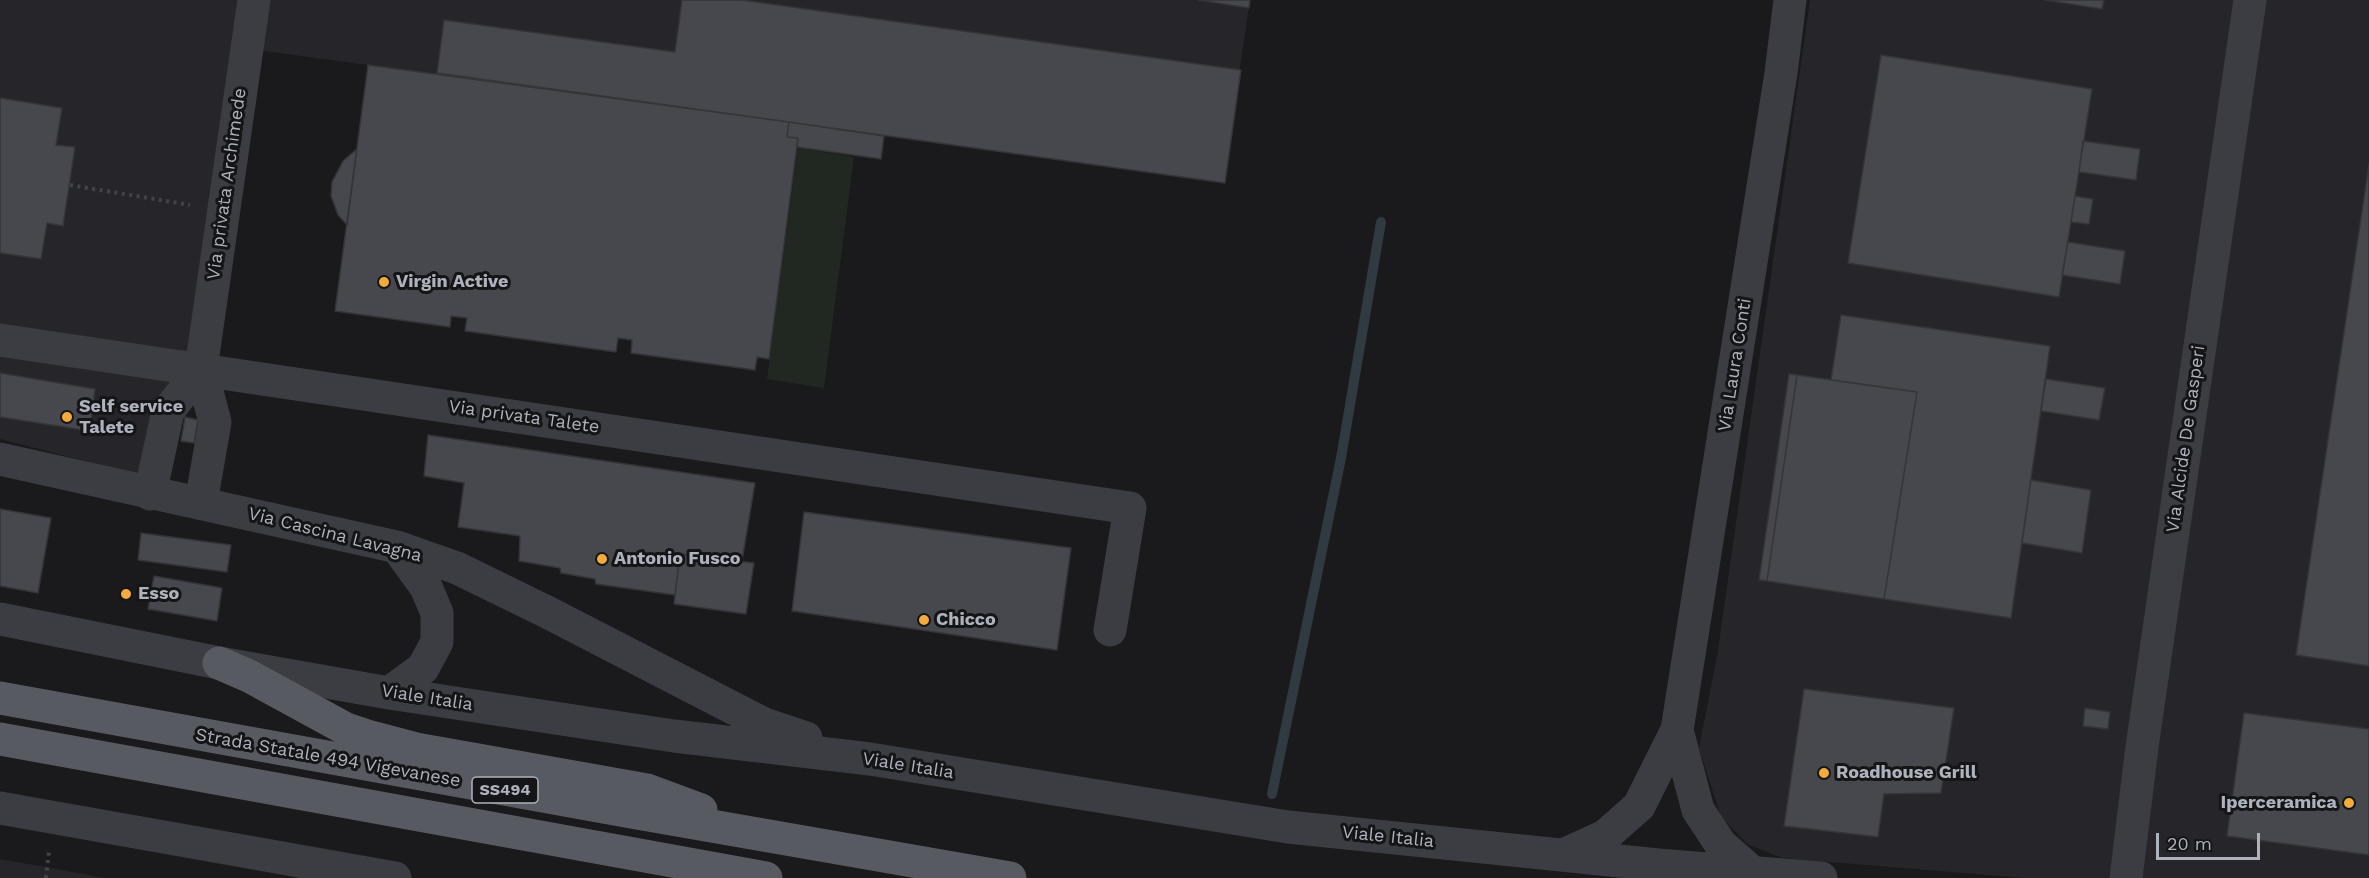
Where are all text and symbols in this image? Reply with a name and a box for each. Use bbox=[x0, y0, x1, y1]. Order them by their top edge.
street label: Via privata Archimede bbox=[203, 87, 251, 281]
place label: Virgin Active bbox=[396, 271, 508, 293]
marker: Virgin Active bbox=[377, 275, 391, 289]
street label: Via Laura Conti bbox=[1714, 297, 1756, 433]
street label: Via Alcide De Gasperi bbox=[2162, 344, 2210, 534]
place label: Self service Talete bbox=[79, 396, 183, 438]
street label: Via privata Talete bbox=[447, 396, 601, 438]
marker: Self service Talete bbox=[60, 410, 74, 424]
street label: Via Cascina Lavagna bbox=[246, 503, 424, 567]
place label: Antonio Fusco bbox=[614, 548, 741, 570]
marker: Antonio Fusco bbox=[595, 552, 609, 566]
place label: Esso bbox=[138, 583, 179, 605]
marker: Esso bbox=[119, 587, 133, 601]
place label: Chicco bbox=[936, 609, 996, 631]
marker: Chicco bbox=[917, 613, 931, 627]
street label: Viale Italia bbox=[380, 680, 474, 716]
street label: Strada Statale 494 Vigevanese bbox=[194, 724, 462, 792]
street label: Viale Italia bbox=[861, 748, 955, 784]
place label: Roadhouse Grill bbox=[1836, 762, 1977, 784]
marker: Roadhouse Grill bbox=[1817, 766, 1831, 780]
road number: SS494 bbox=[472, 777, 538, 803]
place label: Iperceramica bbox=[2220, 792, 2337, 814]
marker: Iperceramica bbox=[2342, 796, 2356, 810]
street label: Viale Italia bbox=[1341, 821, 1435, 853]
scale bar bbox=[2159, 821, 2262, 859]
text: 20 m bbox=[2167, 833, 2212, 854]

